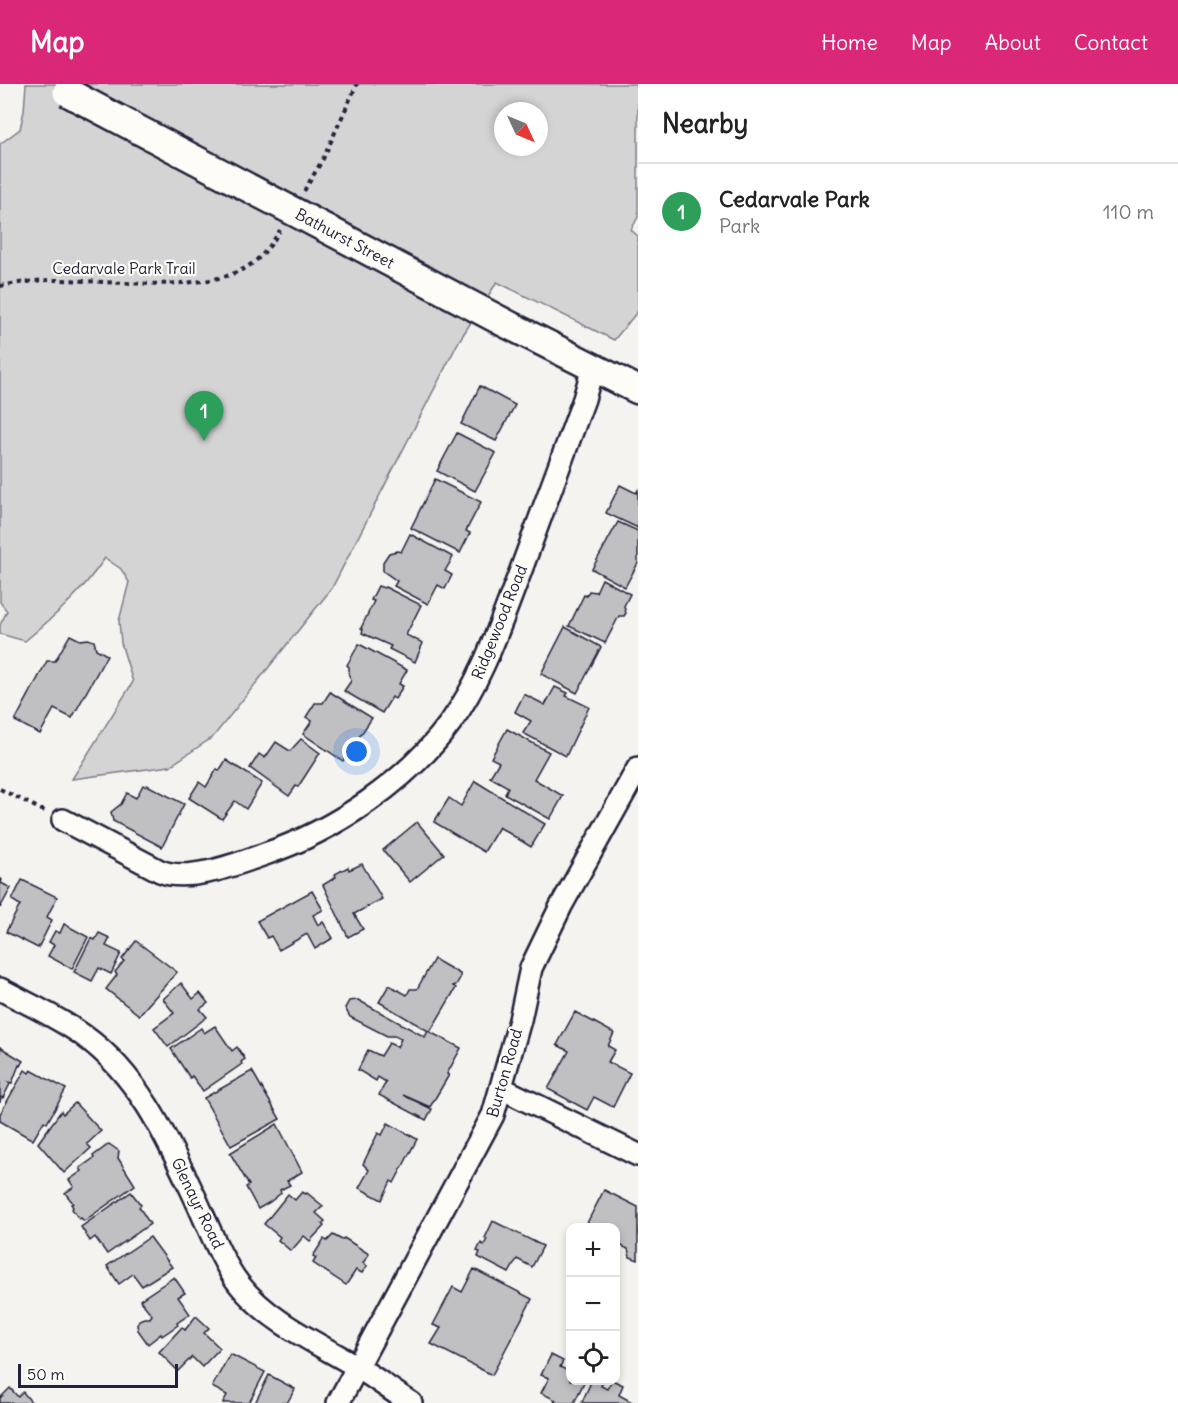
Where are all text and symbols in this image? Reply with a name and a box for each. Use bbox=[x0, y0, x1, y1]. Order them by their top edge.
text: Map bbox=[30, 24, 84, 60]
text: Home bbox=[821, 29, 878, 56]
text: Map bbox=[911, 29, 952, 56]
text: About bbox=[985, 29, 1041, 56]
text: Contact bbox=[1074, 29, 1148, 56]
north arrow bbox=[494, 102, 548, 156]
text: Nearby bbox=[662, 107, 748, 140]
text: Cedarvale Park bbox=[719, 185, 870, 213]
text: 1 bbox=[678, 199, 685, 224]
text: 110 m bbox=[1103, 199, 1154, 224]
street label: Bathurst Street bbox=[292, 204, 398, 273]
text: Park bbox=[719, 213, 760, 238]
street label: Cedarvale Park Trail bbox=[52, 258, 196, 278]
pin: 1 bbox=[184, 392, 224, 441]
street label: Ridgewood Road bbox=[467, 562, 531, 682]
your location bbox=[342, 737, 371, 766]
street label: Burton Road bbox=[482, 1026, 526, 1120]
street label: Glenayr Road bbox=[167, 1154, 229, 1252]
map controls bbox=[566, 1223, 620, 1385]
button: + bbox=[566, 1223, 620, 1277]
button: − bbox=[566, 1277, 620, 1331]
button: locate bbox=[566, 1331, 620, 1385]
scale bar bbox=[18, 1361, 178, 1388]
text: 50 m bbox=[27, 1364, 65, 1384]

